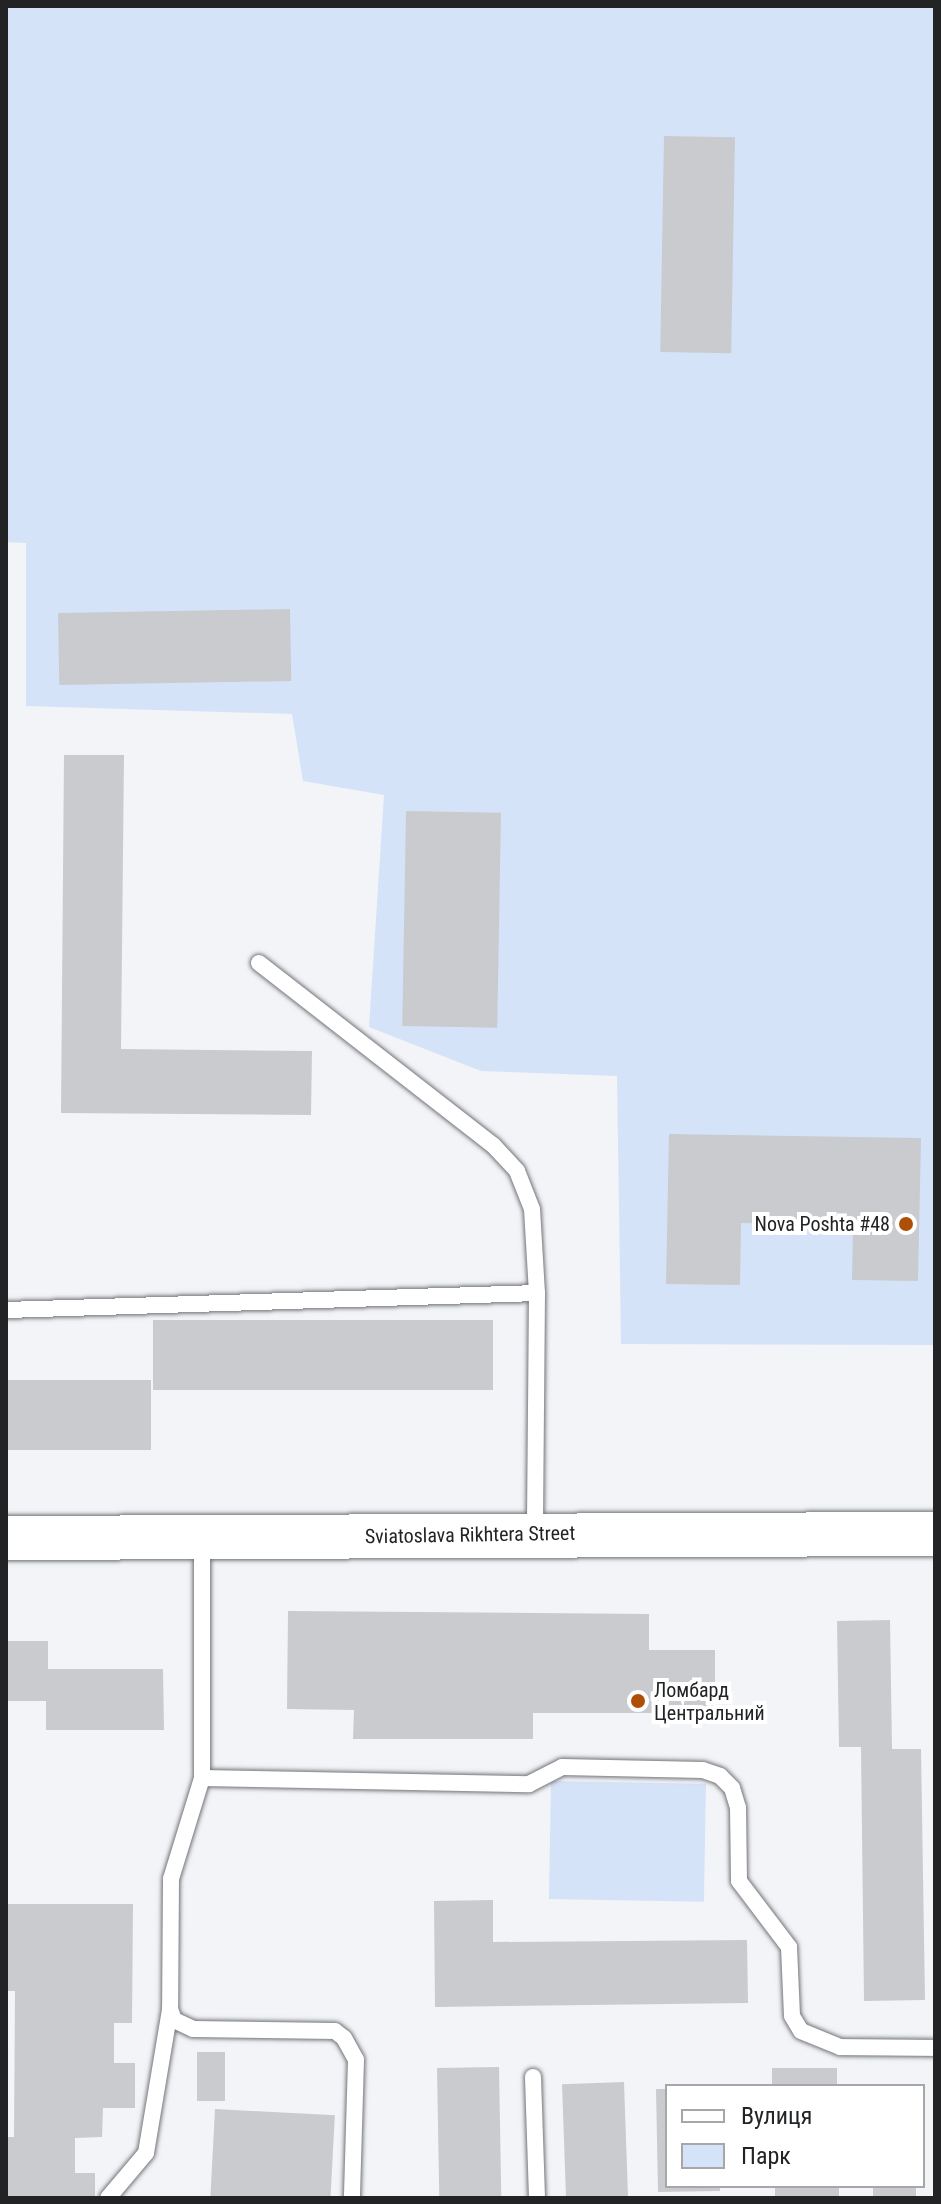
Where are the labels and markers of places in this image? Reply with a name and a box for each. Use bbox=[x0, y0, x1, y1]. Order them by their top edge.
place label: Nova Poshta #48 bbox=[755, 1212, 890, 1236]
marker: Nova Poshta #48 bbox=[897, 1215, 915, 1233]
place label: Ломбард Центральний bbox=[654, 1678, 765, 1725]
marker: Ломбард Центральний bbox=[629, 1692, 647, 1710]

